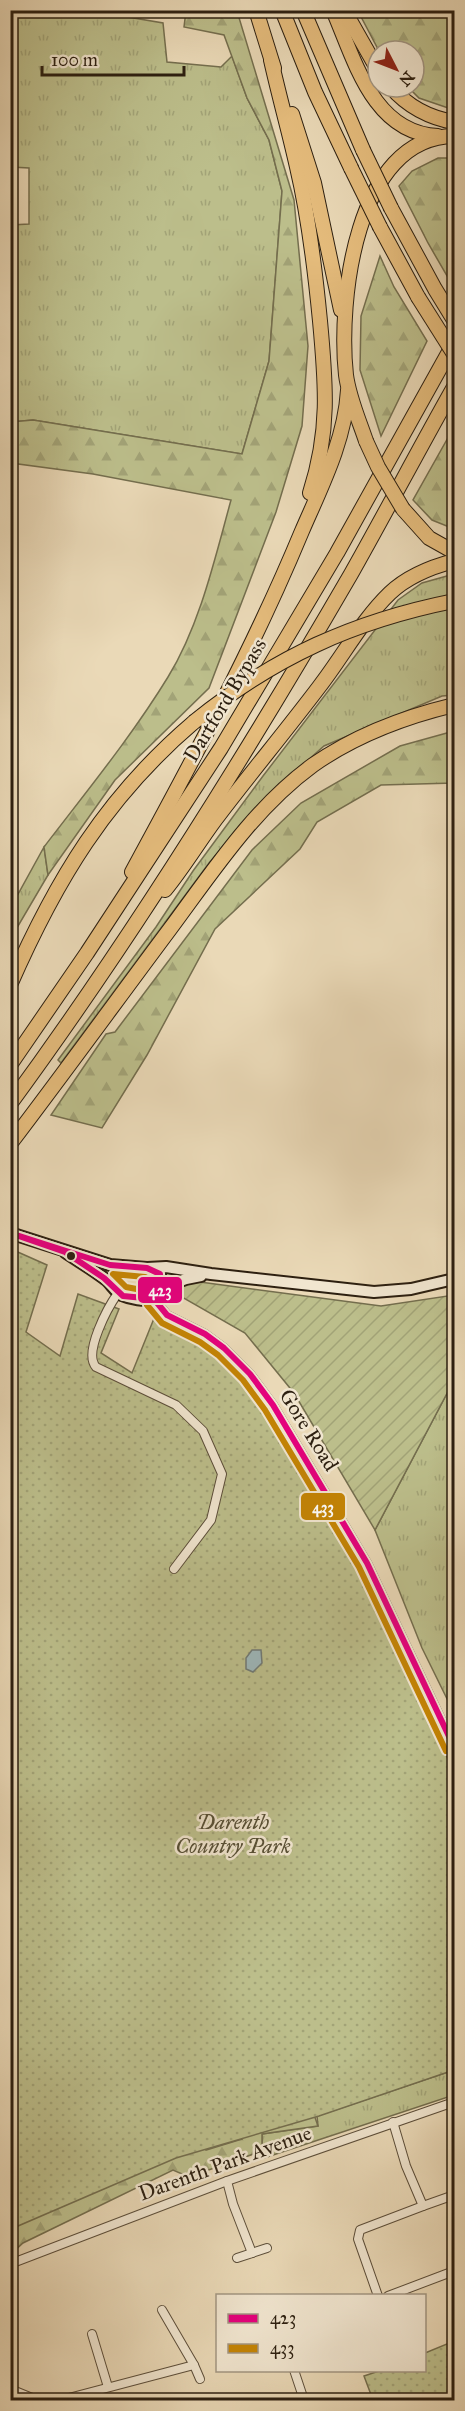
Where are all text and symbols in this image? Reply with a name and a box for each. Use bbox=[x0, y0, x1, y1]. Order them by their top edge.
scale bar bbox=[42, 39, 184, 77]
north arrow bbox=[366, 39, 426, 99]
text: 100 m bbox=[51, 49, 98, 71]
text: N bbox=[395, 67, 418, 90]
street label: Dartford Bypass bbox=[178, 634, 272, 766]
unlabelled marker bbox=[65, 1250, 77, 1262]
line badge: 423 bbox=[137, 1276, 183, 1304]
text: 423 bbox=[148, 1281, 172, 1301]
street label: Gore Road bbox=[274, 1384, 345, 1476]
line badge: 433 bbox=[300, 1492, 346, 1521]
text: 433 bbox=[312, 1498, 334, 1518]
park label: Darenth Country Park bbox=[175, 1809, 291, 1859]
street label: Darenth Park Avenue bbox=[135, 2120, 315, 2206]
legend bbox=[216, 2294, 426, 2372]
text: 423 bbox=[270, 2307, 296, 2329]
text: 433 bbox=[270, 2337, 294, 2359]

